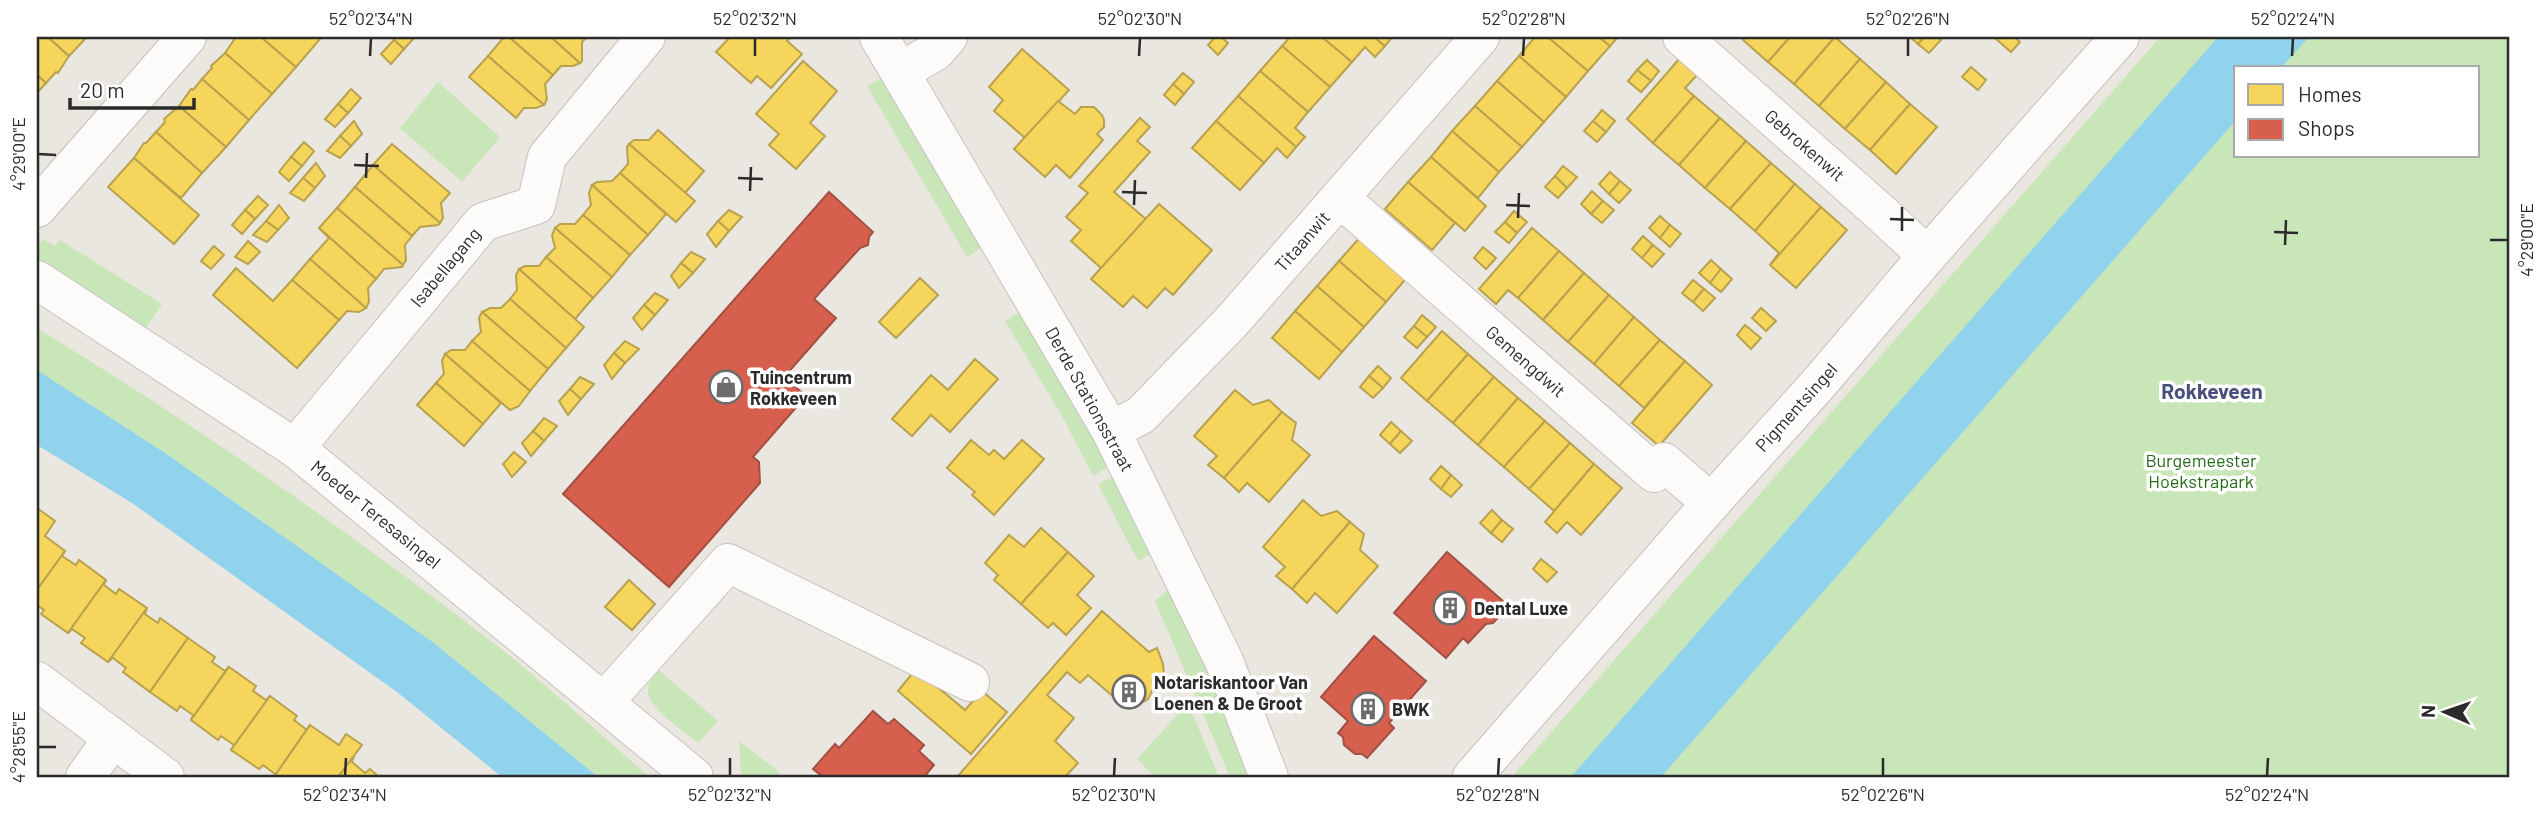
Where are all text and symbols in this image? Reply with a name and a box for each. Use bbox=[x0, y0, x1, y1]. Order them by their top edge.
text: 52°02'34"N bbox=[329, 7, 413, 29]
text: 52°02'32"N bbox=[713, 7, 797, 29]
text: 52°02'30"N bbox=[1098, 7, 1182, 29]
text: 52°02'28"N bbox=[1482, 7, 1566, 29]
text: 52°02'26"N bbox=[1866, 7, 1950, 29]
text: 52°02'24"N bbox=[2251, 7, 2335, 29]
scale bar bbox=[70, 66, 194, 110]
legend bbox=[2234, 66, 2480, 158]
text: 20 m bbox=[80, 77, 125, 102]
text: Homes bbox=[2298, 81, 2362, 106]
street label: Gebrokenwit bbox=[1761, 104, 1849, 186]
text: Shops bbox=[2298, 115, 2355, 140]
text: 4°29'00"E bbox=[7, 117, 29, 191]
text: 4°29'00"E bbox=[2515, 203, 2537, 277]
street label: Titaanwit bbox=[1270, 206, 1334, 276]
street label: Isabellagang bbox=[405, 223, 485, 311]
street label: Gemengdwit bbox=[1482, 320, 1570, 402]
street label: Derde Stationsstraat bbox=[1041, 323, 1139, 475]
street label: Pigmentsingel bbox=[1750, 358, 1842, 456]
place label: Tuincentrum Rokkeveen bbox=[750, 366, 852, 409]
shop icon: Tuincentrum Rokkeveen bbox=[707, 368, 745, 406]
district label: Rokkeveen bbox=[2161, 378, 2263, 403]
park label: Burgemeester Hoekstrapark bbox=[2145, 449, 2257, 492]
street label: Moeder Teresasingel bbox=[307, 455, 445, 573]
building icon: Dental Luxe bbox=[1431, 589, 1469, 627]
place label: Dental Luxe bbox=[1474, 597, 1568, 619]
place label: Notariskantoor Van Loenen & De Groot bbox=[1154, 671, 1308, 714]
building icon: Notariskantoor Van Loenen & De Groot bbox=[1110, 673, 1148, 711]
north arrow bbox=[2410, 678, 2480, 748]
building icon: BWK bbox=[1349, 690, 1387, 728]
place label: BWK bbox=[1392, 698, 1430, 720]
text: N bbox=[2416, 705, 2439, 718]
text: 4°28'55"E bbox=[7, 711, 29, 783]
text: 52°02'34"N bbox=[303, 783, 387, 805]
text: 52°02'32"N bbox=[688, 783, 772, 805]
text: 52°02'30"N bbox=[1072, 783, 1156, 805]
text: 52°02'28"N bbox=[1456, 783, 1540, 805]
text: 52°02'26"N bbox=[1841, 783, 1925, 805]
text: 52°02'24"N bbox=[2225, 783, 2309, 805]

